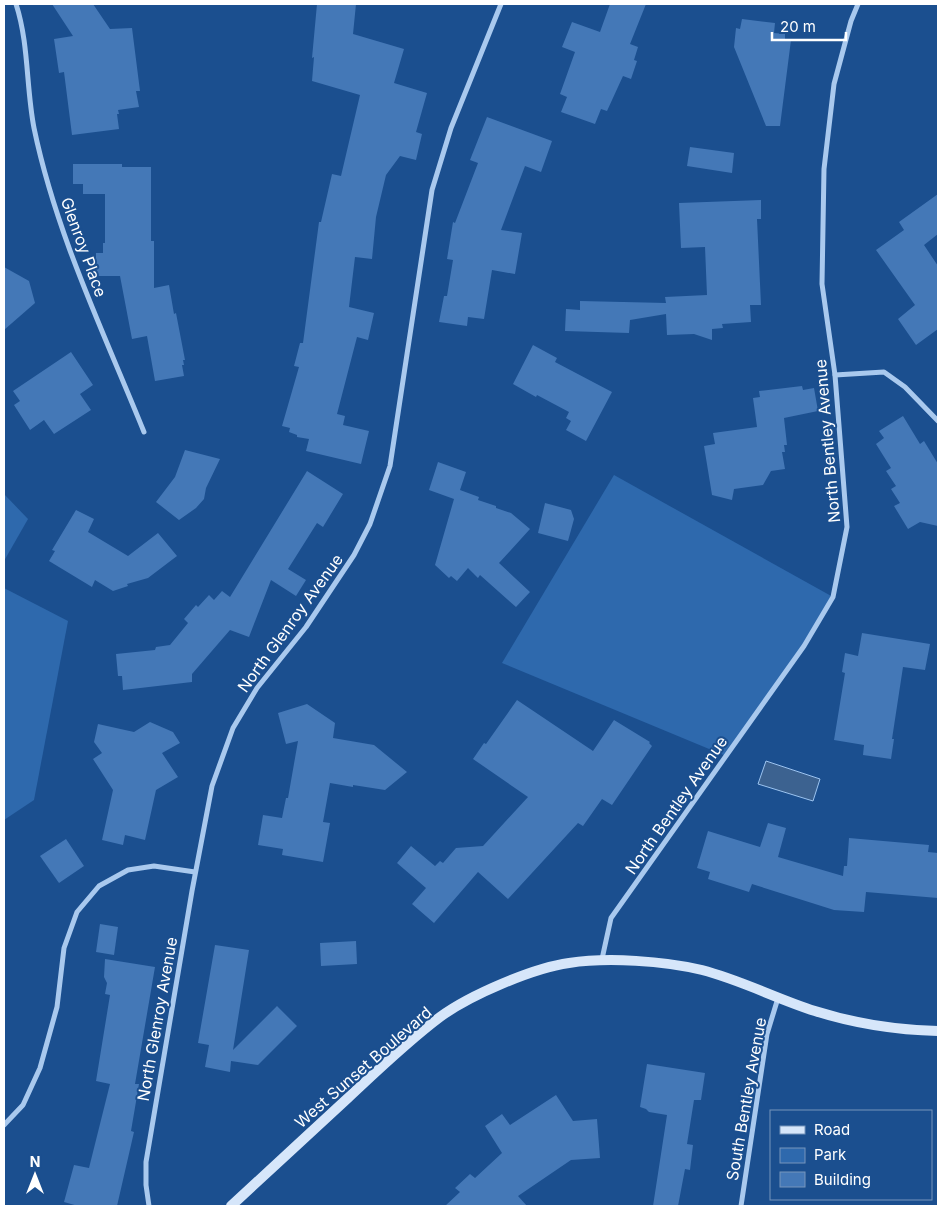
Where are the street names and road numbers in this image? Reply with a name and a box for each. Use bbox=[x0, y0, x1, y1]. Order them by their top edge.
street label: Glenroy Place bbox=[57, 194, 111, 300]
street label: North Bentley Avenue bbox=[810, 358, 844, 524]
street label: North Glenroy Avenue bbox=[233, 550, 347, 696]
street label: North Bentley Avenue bbox=[621, 732, 731, 878]
street label: North Glenroy Avenue bbox=[133, 935, 181, 1103]
street label: West Sunset Boulevard bbox=[290, 1002, 436, 1132]
street label: South Bentley Avenue bbox=[722, 1016, 770, 1182]

